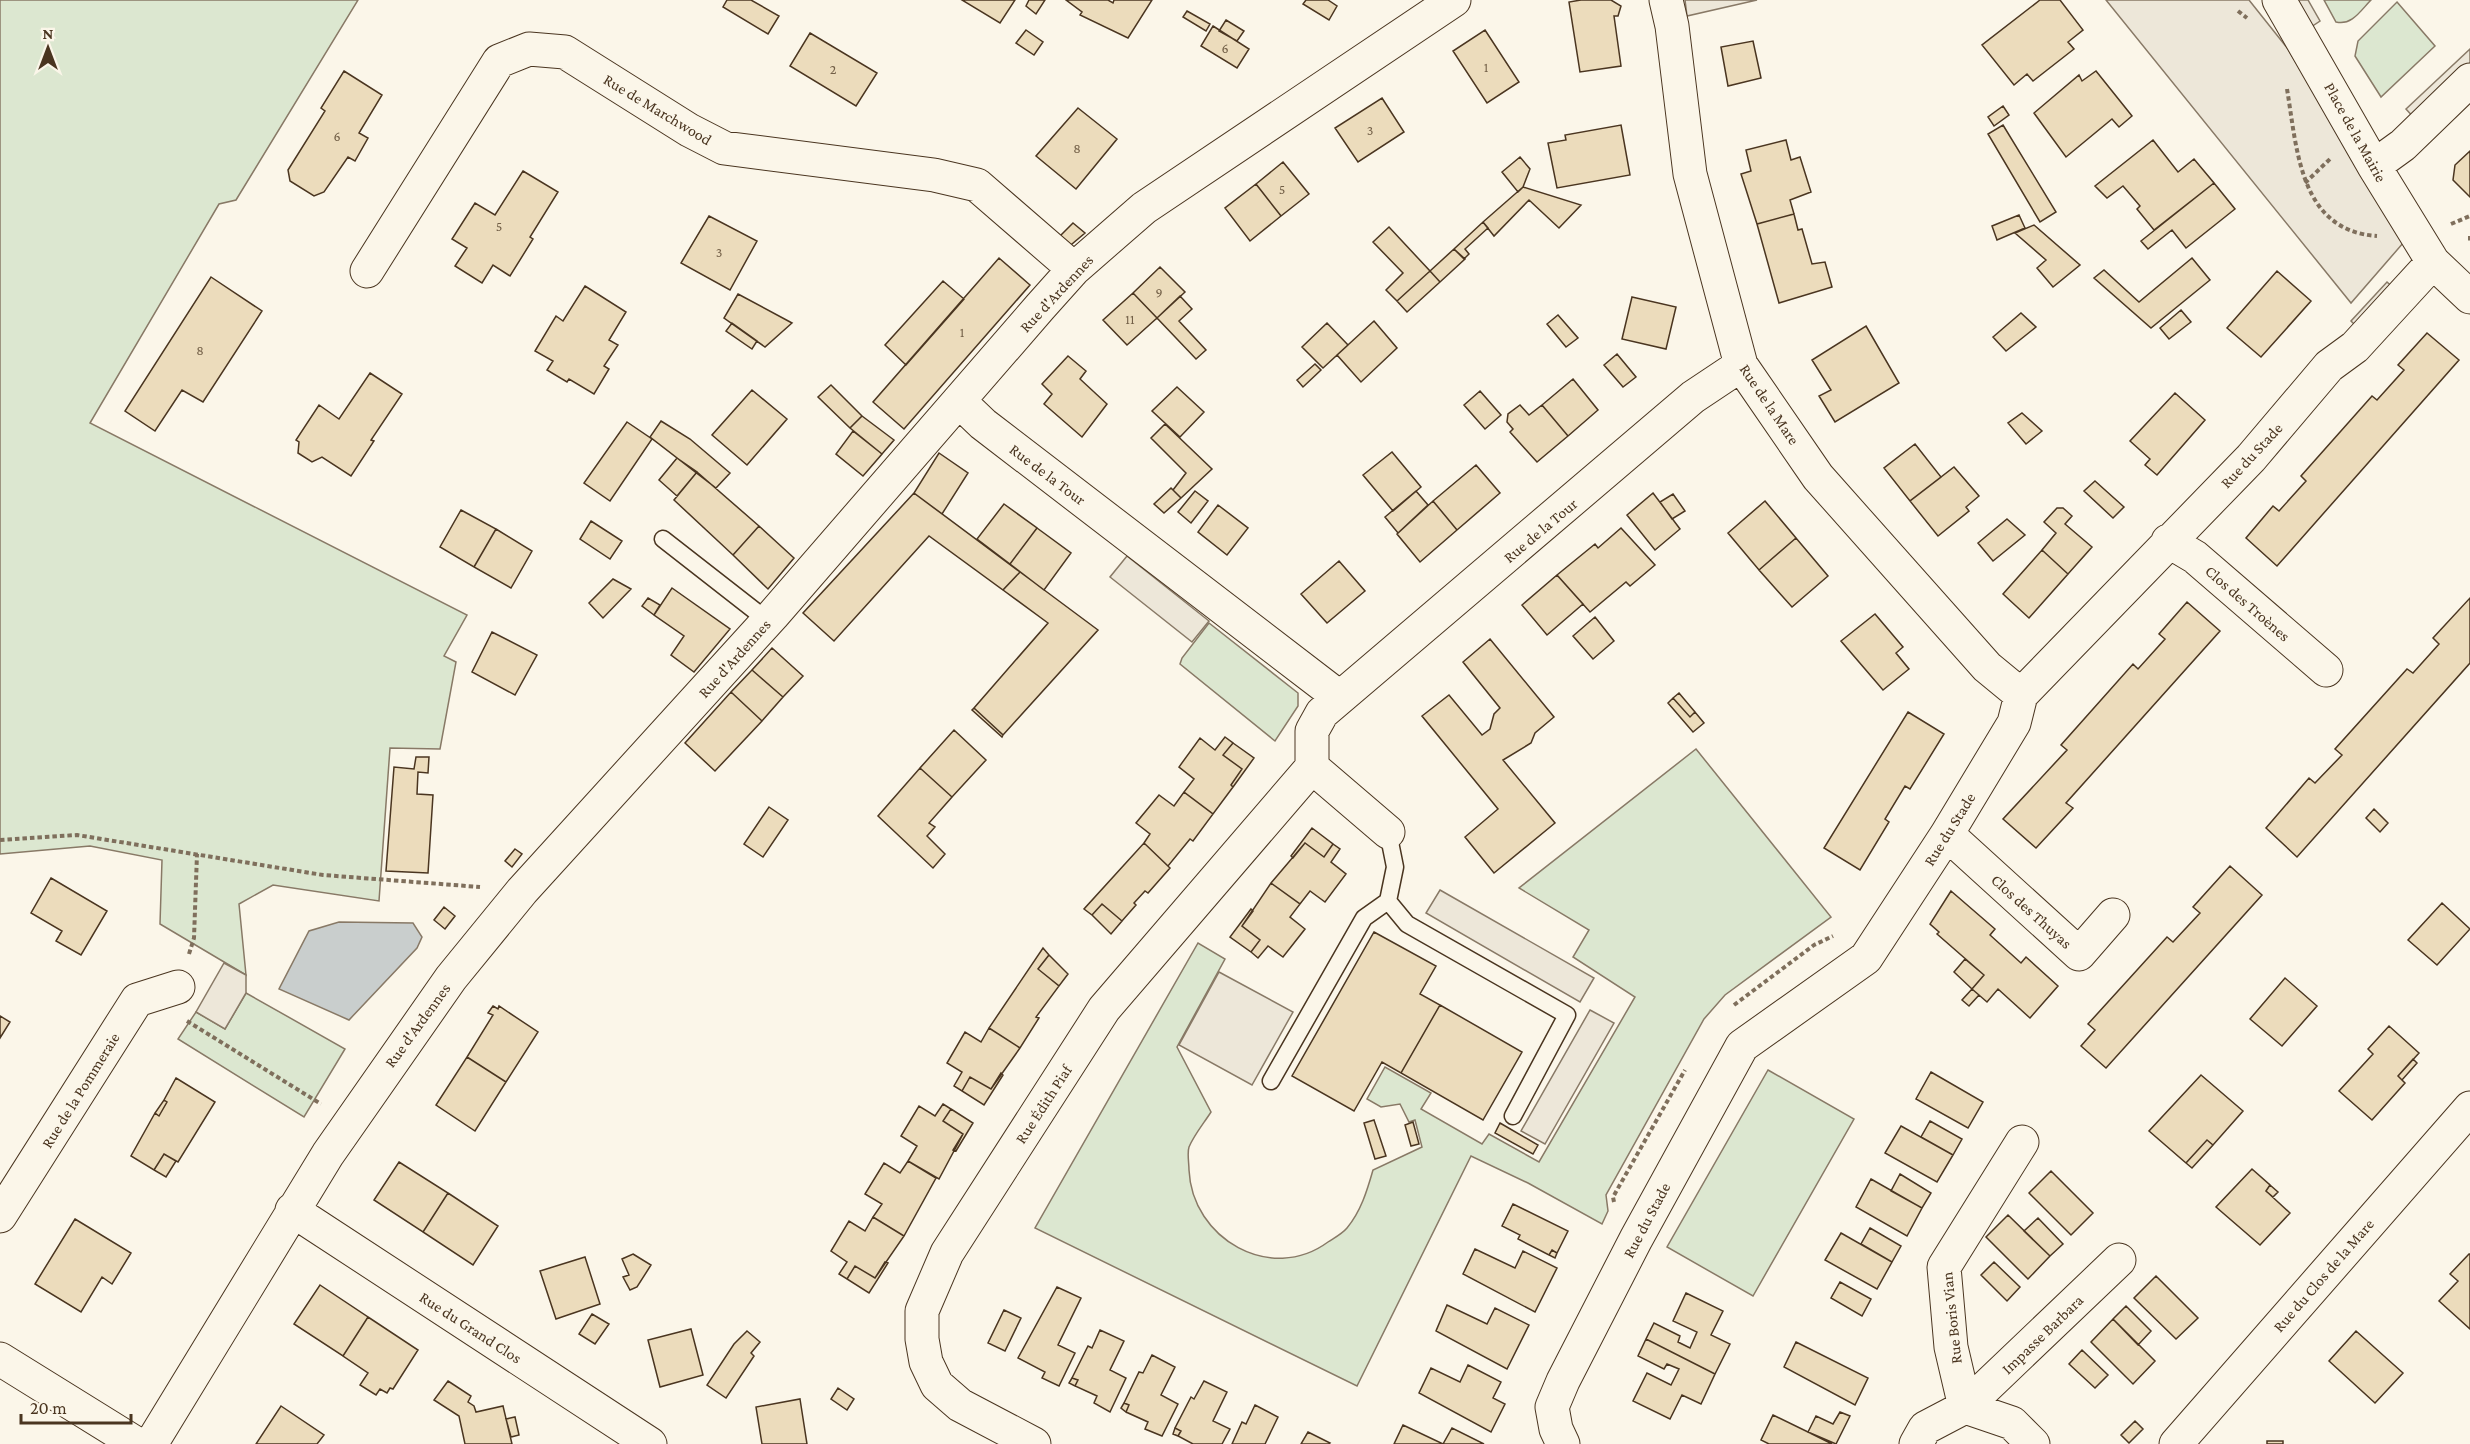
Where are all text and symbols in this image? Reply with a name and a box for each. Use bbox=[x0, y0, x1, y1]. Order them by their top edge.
north arrow bbox=[18, 18, 78, 78]
text: N bbox=[43, 25, 54, 42]
house number: 6 bbox=[1221, 40, 1229, 56]
house number: 1 bbox=[1484, 59, 1489, 75]
house number: 2 bbox=[830, 61, 837, 77]
street label: Rue de Marchwood bbox=[601, 71, 715, 149]
street label: Place de la Mairie bbox=[2321, 80, 2390, 185]
house number: 3 bbox=[1367, 122, 1373, 138]
house number: 6 bbox=[333, 128, 341, 144]
house number: 8 bbox=[1073, 140, 1081, 156]
house number: 5 bbox=[1279, 181, 1285, 197]
house number: 5 bbox=[496, 218, 502, 234]
house number: 3 bbox=[716, 244, 722, 260]
street label: Rue d'Ardennes bbox=[1016, 251, 1097, 336]
house number: 9 bbox=[1155, 284, 1163, 300]
house number: 11 bbox=[1125, 311, 1135, 327]
house number: 1 bbox=[960, 324, 965, 340]
house number: 8 bbox=[196, 342, 204, 358]
street label: Rue de la Mare bbox=[1736, 361, 1803, 448]
street label: Rue du Stade bbox=[2217, 419, 2286, 491]
street label: Rue de la Tour bbox=[1006, 440, 1089, 509]
street label: Rue de la Tour bbox=[1500, 495, 1581, 566]
street label: Clos des Troènes bbox=[2202, 562, 2293, 645]
street label: Rue d'Ardennes bbox=[695, 616, 774, 701]
street label: Rue du Stade bbox=[1920, 790, 1979, 869]
street label: Clos des Thuyas bbox=[1987, 871, 2075, 953]
street label: Rue d'Ardennes bbox=[381, 980, 454, 1071]
street label: Rue de la Pommeraie bbox=[38, 1030, 123, 1151]
street label: Rue Édith Piaf bbox=[1012, 1061, 1076, 1147]
street label: Rue du Stade bbox=[1620, 1180, 1673, 1261]
street label: Rue du Clos de la Mare bbox=[2270, 1215, 2377, 1335]
street label: Rue Boris Vian bbox=[1938, 1271, 1965, 1365]
street label: Rue du Grand Clos bbox=[417, 1288, 525, 1367]
street label: Impasse Barbara bbox=[1998, 1291, 2088, 1378]
scale bar bbox=[21, 1387, 130, 1425]
text: 20 m bbox=[30, 1398, 67, 1418]

